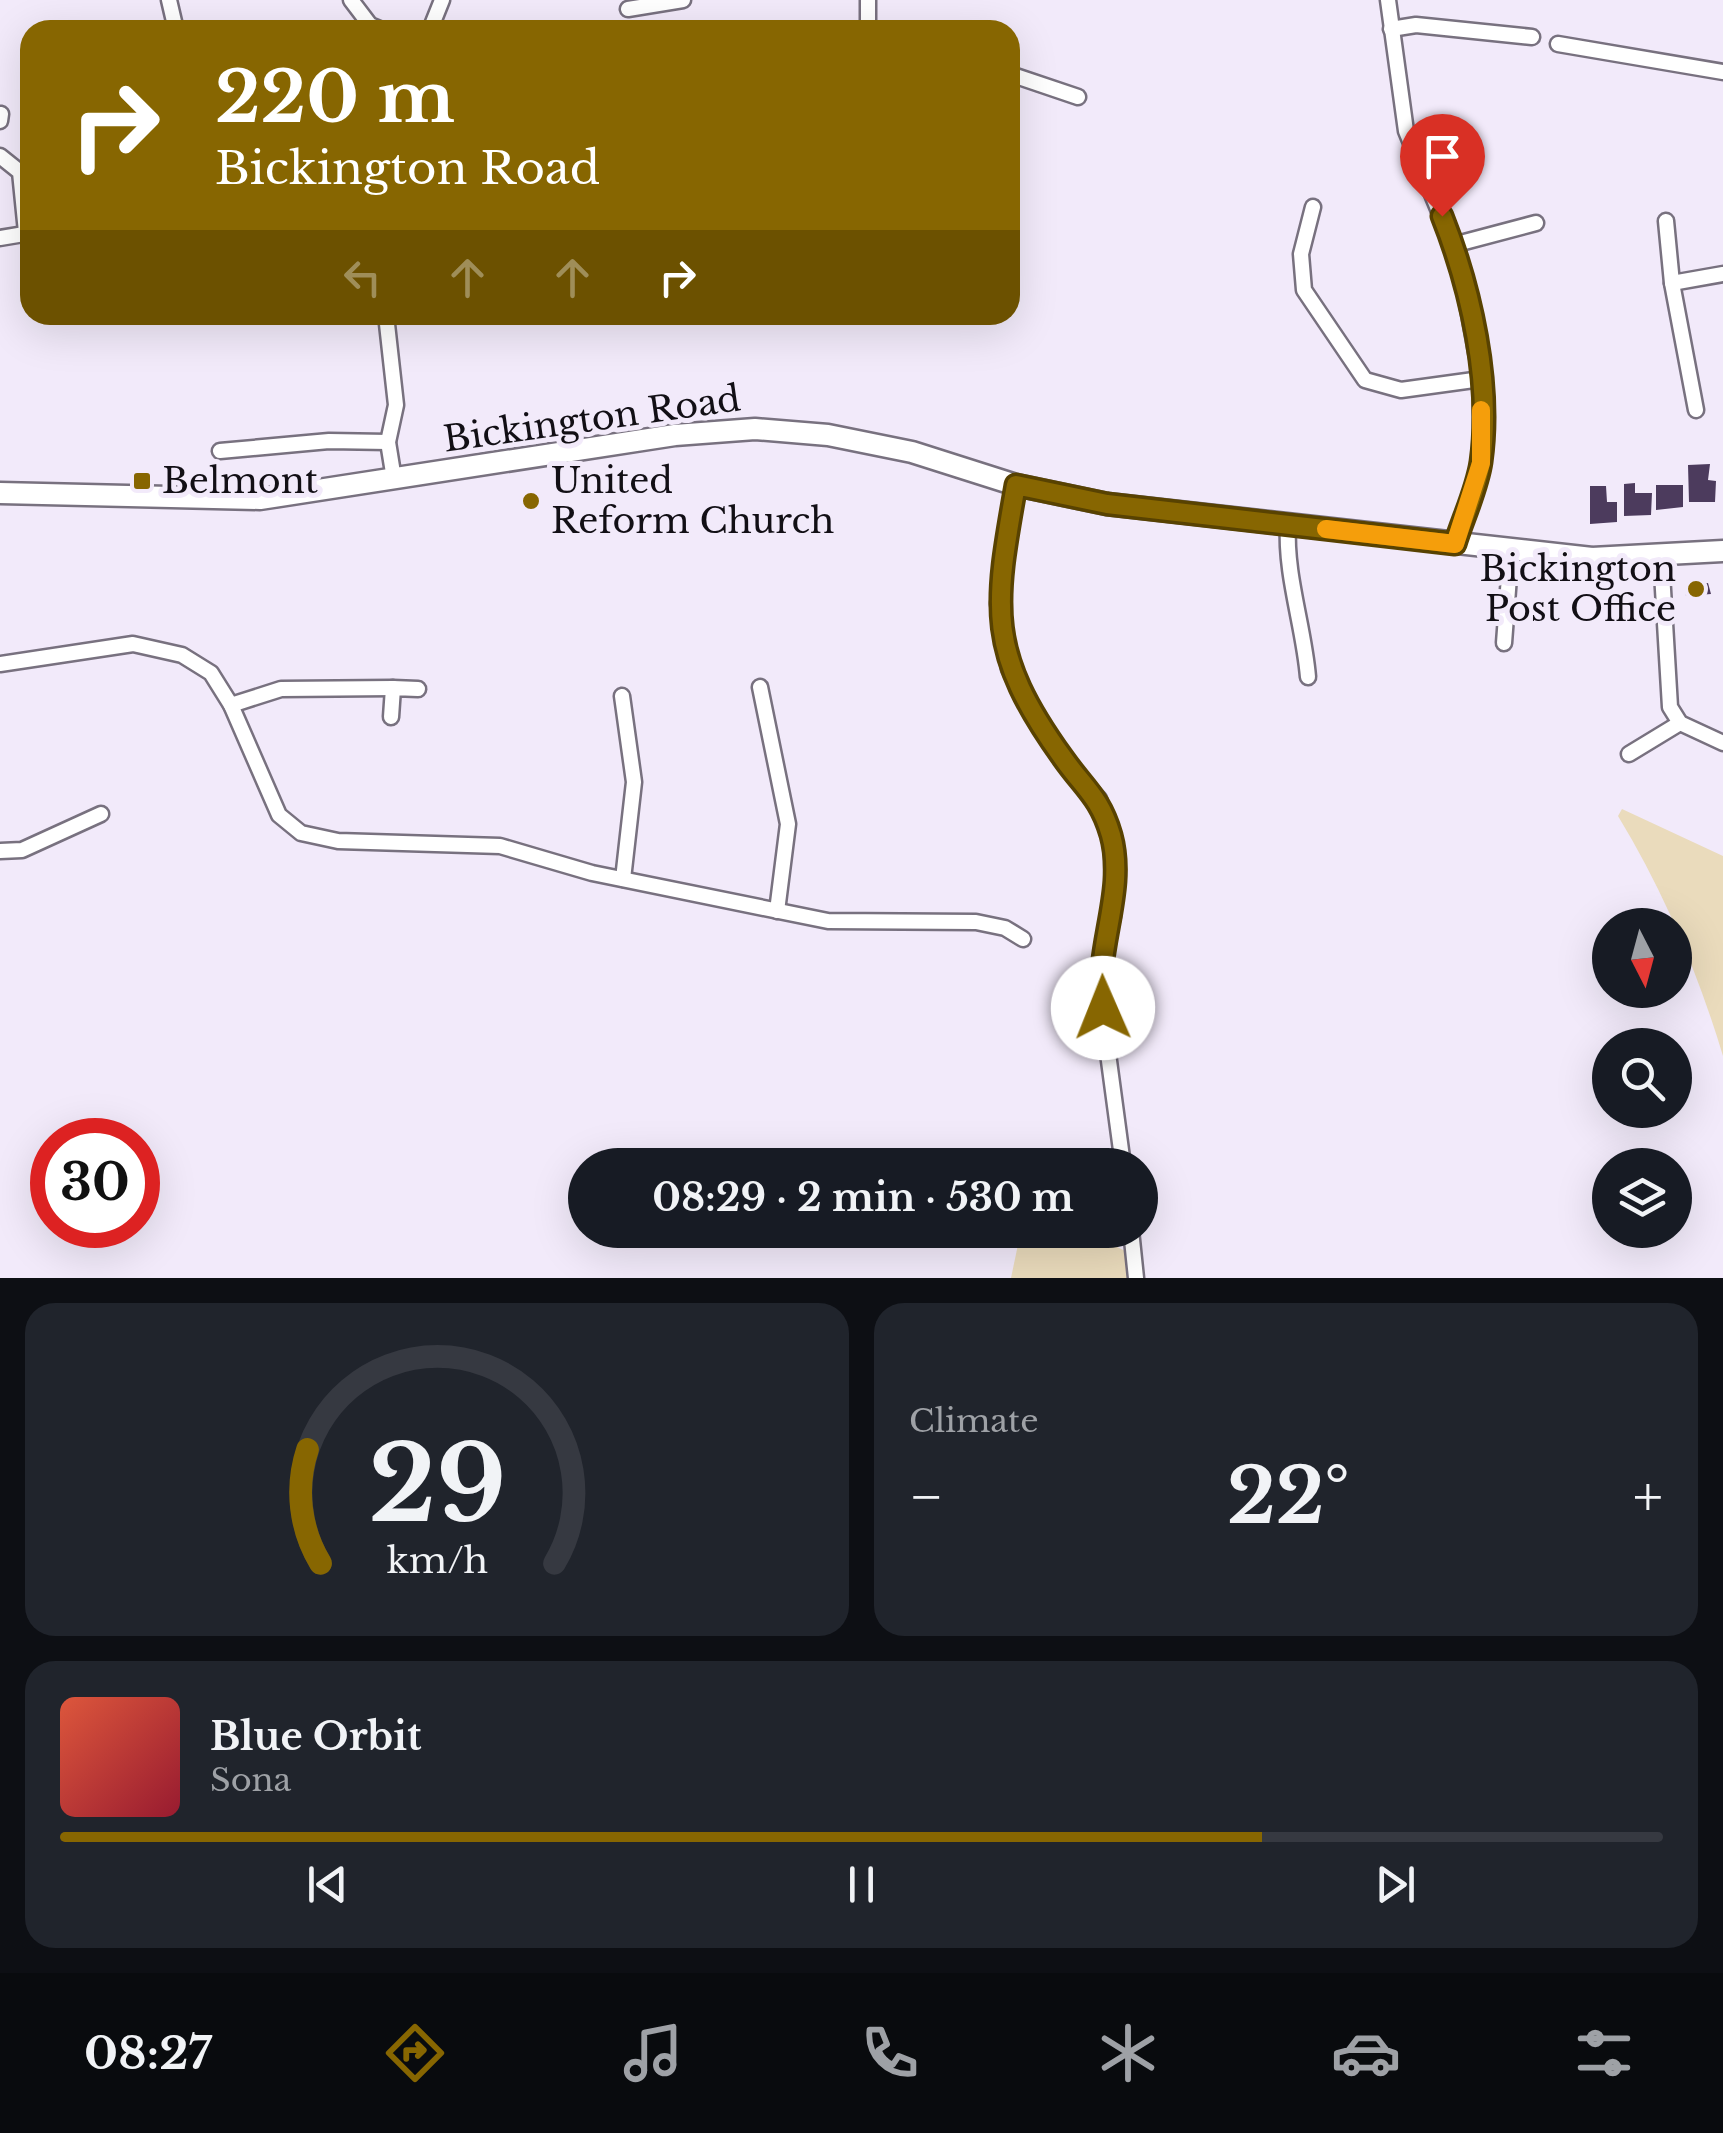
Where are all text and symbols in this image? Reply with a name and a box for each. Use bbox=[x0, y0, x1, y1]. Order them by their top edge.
text: 220 m bbox=[215, 54, 455, 141]
icon: right bbox=[50, 60, 180, 190]
pin bbox=[1400, 114, 1485, 217]
icon: arrive bbox=[1415, 129, 1470, 184]
text: Bickington Road bbox=[215, 140, 600, 196]
icon: left bbox=[335, 250, 390, 305]
icon: ahead bbox=[440, 250, 495, 305]
icon: ahead bbox=[545, 250, 600, 305]
icon: right bbox=[650, 250, 705, 305]
street label: Bickington Road bbox=[441, 376, 743, 461]
place label: Belmont bbox=[162, 459, 318, 502]
place label: United Reform Church bbox=[551, 459, 834, 542]
marker: Belmont bbox=[131, 470, 153, 492]
marker: United Reform Church bbox=[520, 490, 542, 512]
place label: Bickington Post Office bbox=[1480, 547, 1676, 630]
marker: Bickington Post Office bbox=[1685, 578, 1707, 600]
north arrow bbox=[1592, 908, 1692, 1008]
map controls bbox=[1592, 908, 1692, 1248]
position arrow bbox=[1051, 956, 1155, 1060]
button: search bbox=[1592, 1028, 1692, 1128]
speed limit sign: 30 bbox=[30, 1118, 160, 1248]
button: layers bbox=[1592, 1148, 1692, 1248]
text: 08:29 · 2 min · 530 m bbox=[652, 1174, 1074, 1221]
text: Climate bbox=[909, 1401, 1038, 1441]
text: 29 bbox=[368, 1420, 506, 1549]
text: 22° bbox=[1227, 1450, 1350, 1543]
text: − bbox=[909, 1463, 944, 1531]
text: + bbox=[1633, 1463, 1663, 1531]
text: km/h bbox=[386, 1538, 488, 1583]
text: Blue Orbit bbox=[210, 1713, 421, 1760]
text: Sona bbox=[210, 1760, 291, 1800]
icon: previous bbox=[300, 1857, 355, 1912]
icon: pause bbox=[834, 1857, 889, 1912]
icon: next bbox=[1368, 1857, 1423, 1912]
icon: directions bbox=[380, 2018, 450, 2088]
icon: music bbox=[618, 2018, 688, 2088]
icon: phone bbox=[855, 2018, 925, 2088]
icon: climate bbox=[1093, 2018, 1163, 2088]
icon: car bbox=[1331, 2018, 1401, 2088]
icon: filters bbox=[1569, 2018, 1639, 2088]
text: 08:27 bbox=[84, 2025, 212, 2081]

